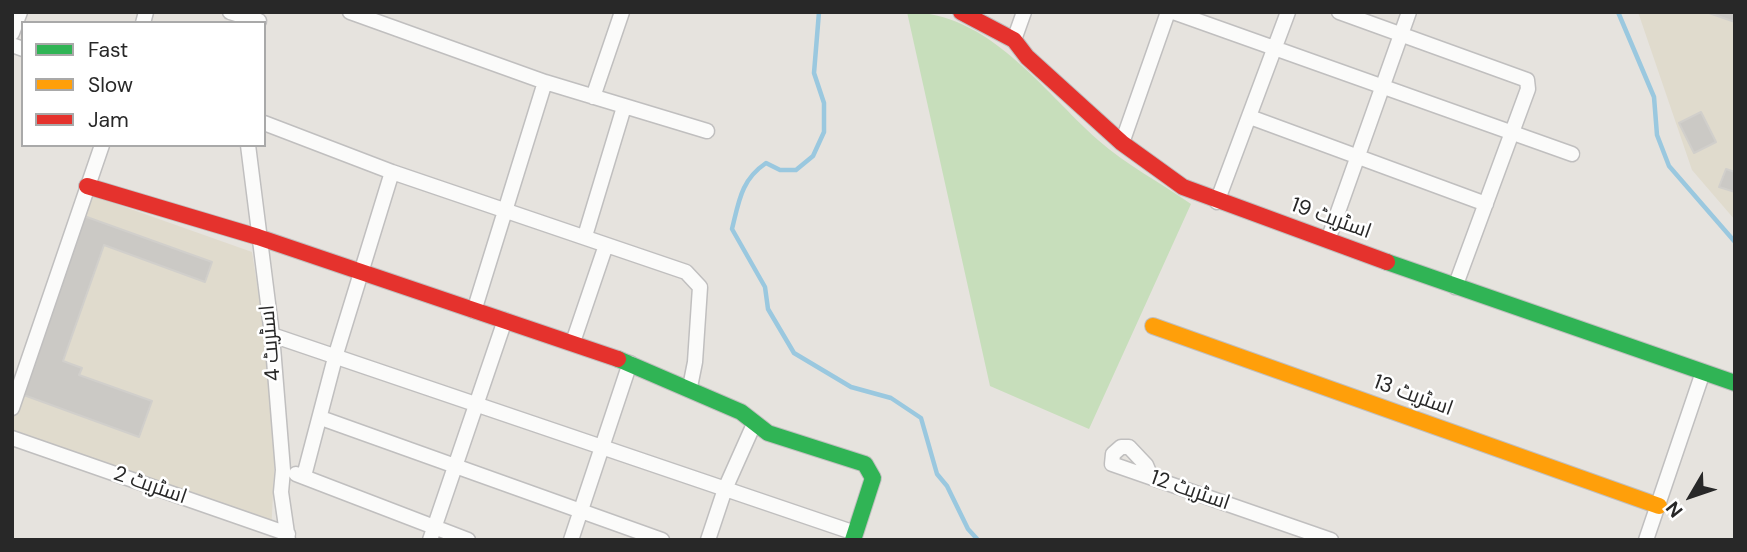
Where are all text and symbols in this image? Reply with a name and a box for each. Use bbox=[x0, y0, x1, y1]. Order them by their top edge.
legend bbox=[21, 21, 266, 147]
text: Fast bbox=[88, 36, 128, 64]
text: Slow bbox=[88, 71, 133, 99]
text: Jam bbox=[88, 106, 129, 134]
street label: اسٹریٹ 19 bbox=[1287, 193, 1375, 245]
street label: اسٹریٹ 4 bbox=[255, 304, 287, 382]
street label: اسٹریٹ 13 bbox=[1370, 370, 1456, 422]
north arrow bbox=[1656, 461, 1726, 531]
street label: اسٹریٹ 2 bbox=[110, 462, 190, 510]
street label: اسٹریٹ 12 bbox=[1147, 466, 1233, 516]
text: N bbox=[1660, 496, 1688, 523]

